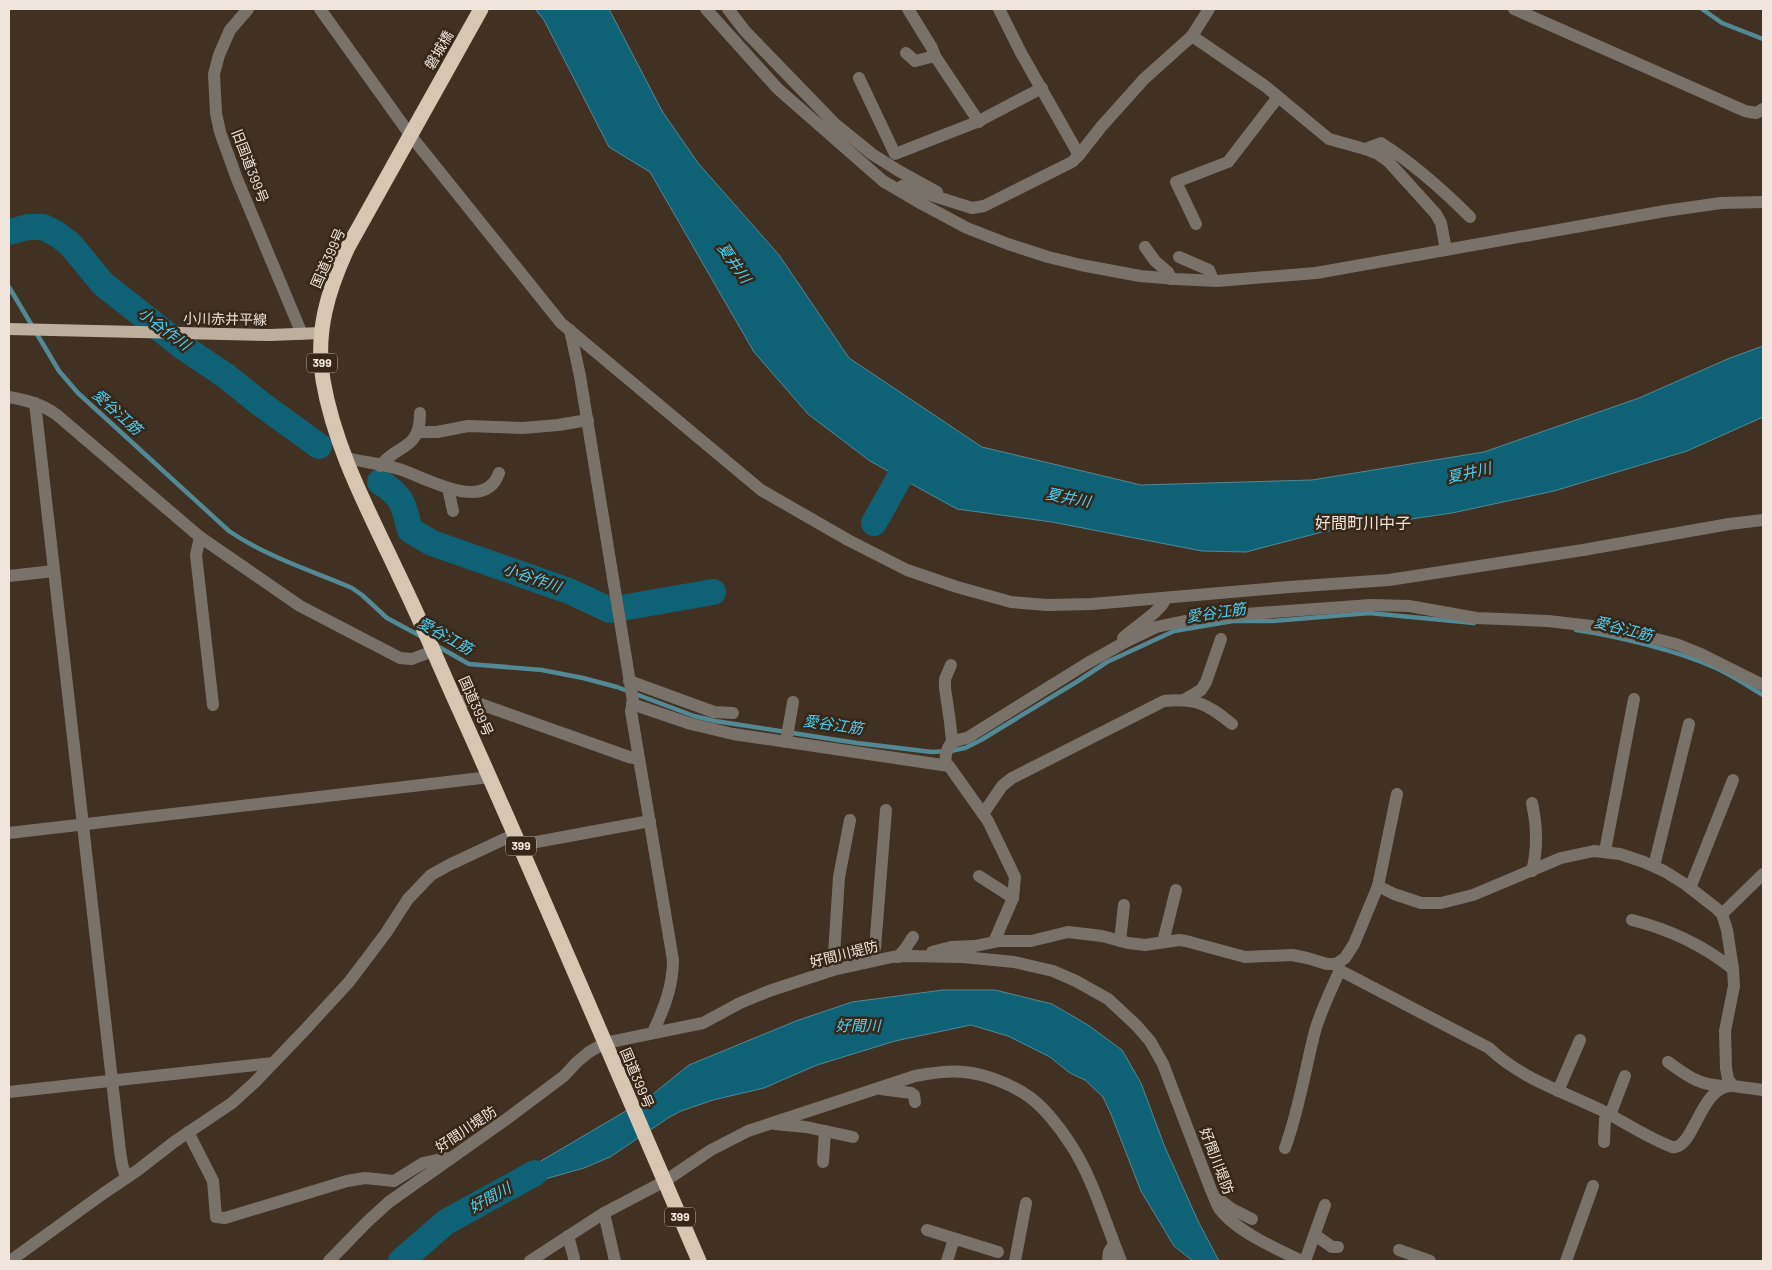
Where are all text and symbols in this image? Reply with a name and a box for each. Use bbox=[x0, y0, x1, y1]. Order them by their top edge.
street label: 磐城橋 bbox=[421, 27, 456, 72]
street label: 旧国道399号 bbox=[229, 126, 272, 205]
street label: 国道399号 bbox=[307, 225, 348, 290]
water label: 夏井川 bbox=[715, 239, 756, 288]
water label: 小谷作川 bbox=[135, 303, 196, 355]
street label: 小川赤井平線 bbox=[183, 309, 267, 328]
road number: 399 bbox=[307, 353, 337, 372]
water label: 愛谷江筋 bbox=[89, 384, 147, 439]
water label: 夏井川 bbox=[1445, 458, 1495, 486]
water label: 夏井川 bbox=[1044, 484, 1094, 511]
district label: 好間町川中子 bbox=[1315, 513, 1411, 532]
water label: 小谷作川 bbox=[501, 559, 566, 596]
water label: 愛谷江筋 bbox=[1185, 599, 1249, 625]
water label: 愛谷江筋 bbox=[1592, 612, 1656, 645]
water label: 愛谷江筋 bbox=[415, 613, 478, 659]
street label: 国道399号 bbox=[456, 673, 497, 738]
water label: 愛谷江筋 bbox=[802, 711, 866, 737]
road number: 399 bbox=[506, 836, 536, 856]
street label: 好間川堤防 bbox=[808, 937, 880, 970]
water label: 好間川 bbox=[835, 1016, 882, 1034]
street label: 国道399号 bbox=[617, 1045, 658, 1110]
street label: 好間川堤防 bbox=[432, 1102, 499, 1155]
street label: 好間川堤防 bbox=[1197, 1125, 1238, 1197]
water label: 好間川 bbox=[465, 1177, 515, 1216]
road number: 399 bbox=[665, 1208, 695, 1226]

